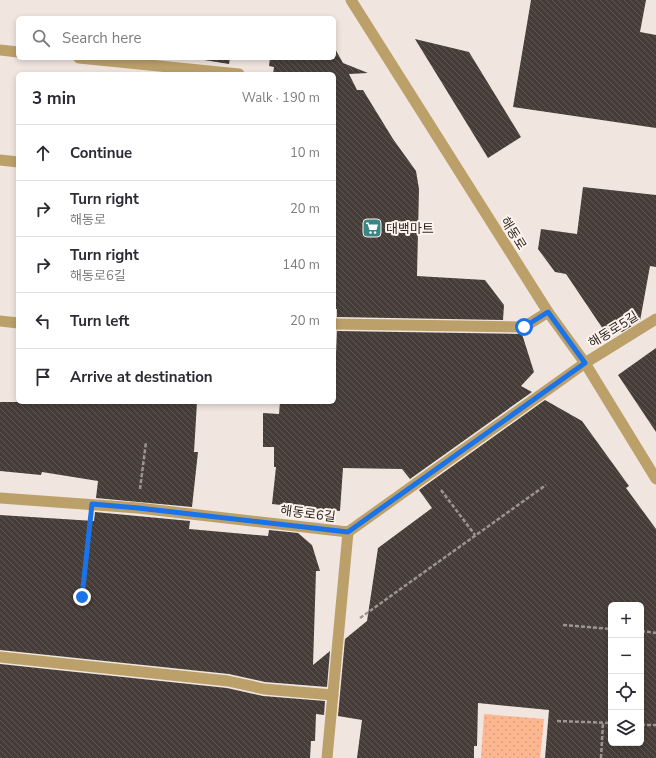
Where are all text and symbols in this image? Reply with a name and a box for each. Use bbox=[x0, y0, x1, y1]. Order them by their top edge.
search box bbox=[16, 16, 336, 60]
icon: search bbox=[30, 27, 52, 49]
text: Search here bbox=[62, 28, 142, 48]
text: 3 min bbox=[32, 87, 76, 110]
text: Walk · 190 m bbox=[242, 89, 320, 107]
icon: ahead bbox=[32, 142, 54, 164]
text: Continue bbox=[70, 143, 132, 163]
text: 10 m bbox=[290, 144, 320, 162]
text: Turn right bbox=[70, 189, 139, 209]
icon: right bbox=[32, 198, 54, 220]
text: 20 m bbox=[290, 200, 320, 218]
text: 해동로 bbox=[70, 211, 106, 229]
street label: 해동로 bbox=[496, 214, 530, 254]
supermarket icon: 대백마트 bbox=[361, 217, 383, 239]
place label: 대백마트 bbox=[386, 220, 434, 238]
text: Turn right bbox=[70, 245, 139, 265]
icon: right bbox=[32, 254, 54, 276]
text: 140 m bbox=[282, 256, 320, 274]
text: 해동로6길 bbox=[70, 267, 126, 285]
street label: 해동로5길 bbox=[585, 307, 642, 352]
icon: left bbox=[32, 310, 54, 332]
text: Turn left bbox=[70, 311, 129, 331]
text: 20 m bbox=[290, 312, 320, 330]
route start bbox=[515, 318, 533, 336]
icon: arrive bbox=[32, 366, 54, 388]
text: Arrive at destination bbox=[70, 367, 213, 387]
street label: 해동로6길 bbox=[279, 502, 337, 526]
route end bbox=[73, 588, 91, 606]
map controls bbox=[608, 602, 644, 746]
button: + bbox=[608, 602, 644, 638]
button: − bbox=[608, 638, 644, 674]
button: locate bbox=[608, 674, 644, 710]
button: layers bbox=[608, 710, 644, 746]

